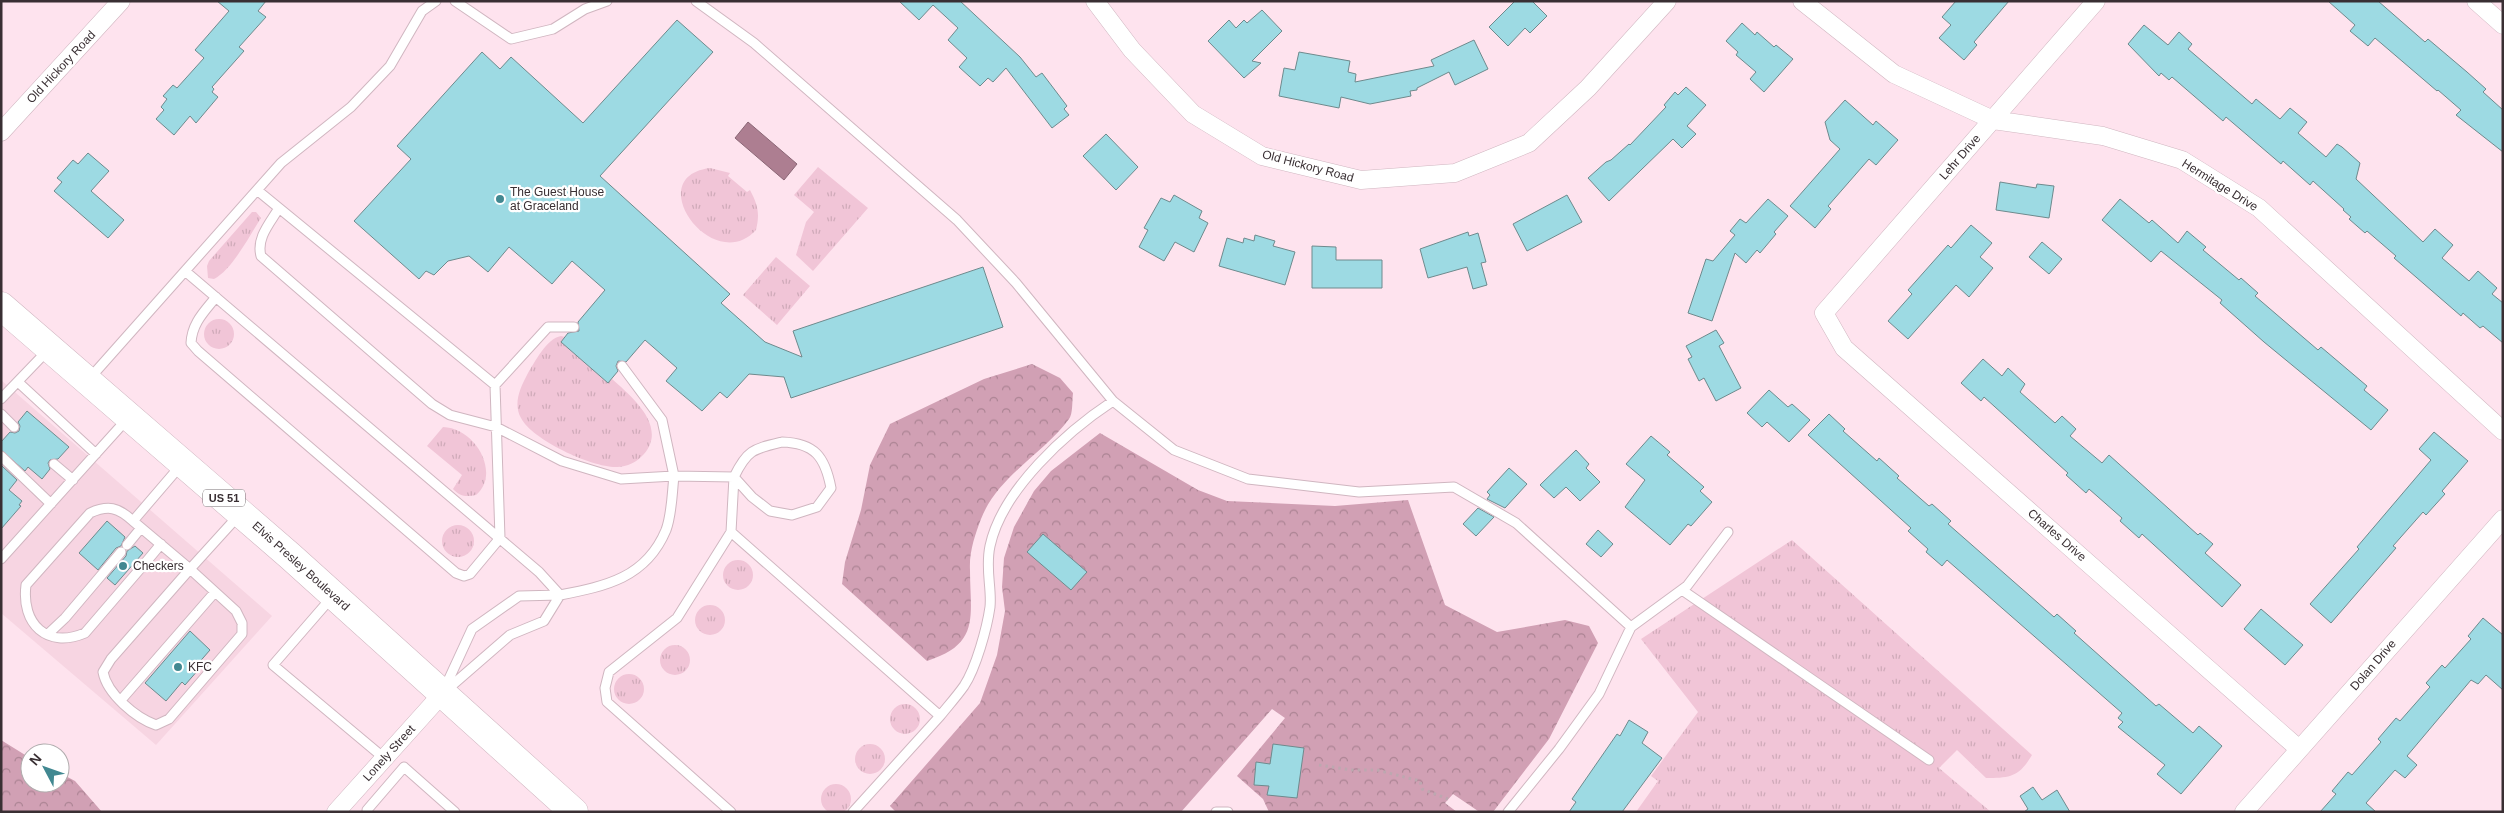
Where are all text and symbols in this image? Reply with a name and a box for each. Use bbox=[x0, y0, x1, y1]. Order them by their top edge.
street label: Old Hickory Road bbox=[24, 28, 98, 106]
street label: Lehr Drive bbox=[1937, 131, 1984, 182]
street label: Old Hickory Road bbox=[1261, 147, 1355, 185]
street label: Hermitage Drive bbox=[2180, 156, 2261, 214]
place label: The Guest House at Graceland bbox=[510, 185, 604, 213]
marker: The Guest House at Graceland bbox=[494, 193, 506, 205]
road number: US 51 bbox=[203, 489, 245, 506]
street label: Charles Drive bbox=[2025, 506, 2089, 564]
street label: Elvis Presley Boulevard bbox=[249, 519, 353, 613]
place label: Checkers bbox=[133, 559, 184, 573]
marker: Checkers bbox=[117, 560, 129, 572]
street label: Dolan Drive bbox=[2347, 637, 2399, 693]
place label: KFC bbox=[188, 660, 212, 674]
marker: KFC bbox=[172, 661, 184, 673]
street label: Lonely Street bbox=[360, 722, 418, 784]
north arrow bbox=[20, 743, 70, 793]
text: N bbox=[26, 750, 45, 769]

